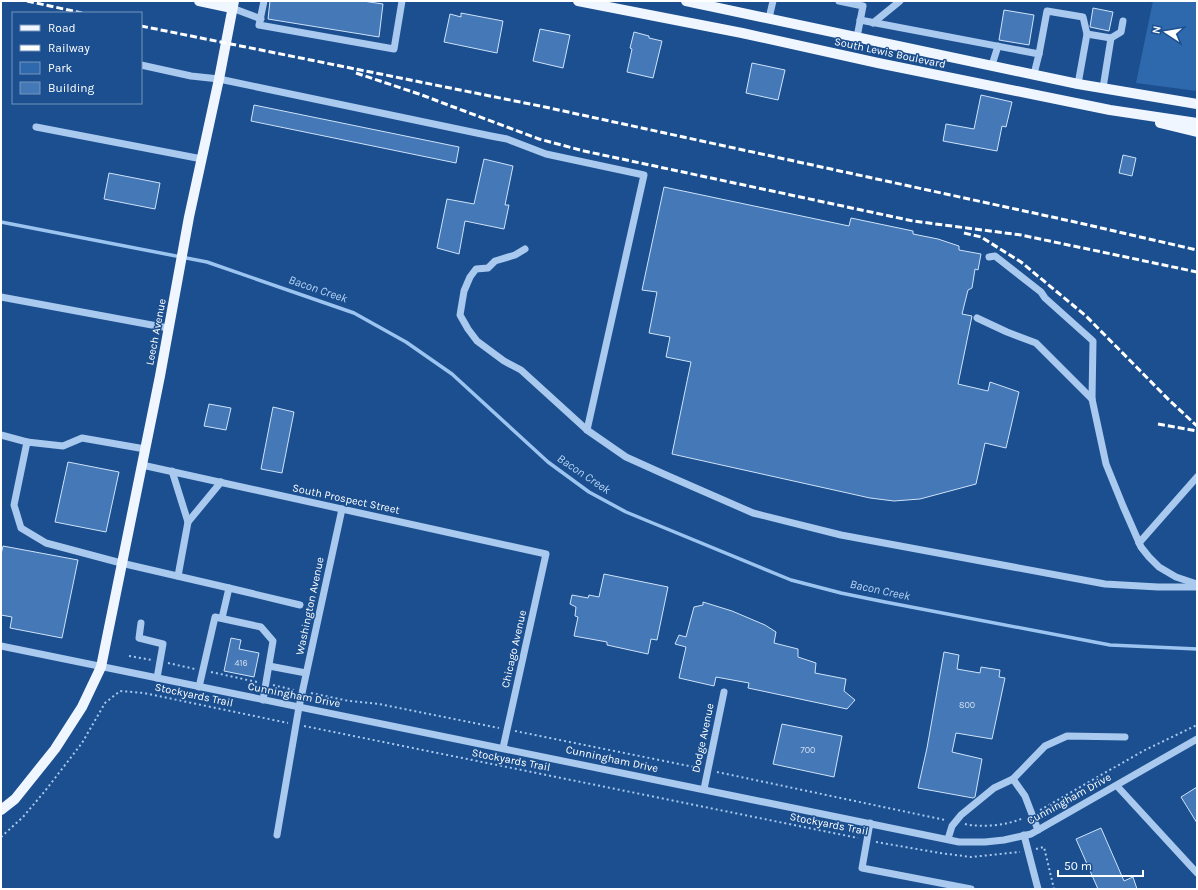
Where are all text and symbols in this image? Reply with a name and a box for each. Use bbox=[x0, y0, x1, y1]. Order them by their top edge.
legend bbox=[12, 12, 142, 104]
north arrow bbox=[1146, 12, 1186, 52]
text: Road bbox=[48, 21, 76, 35]
text: N bbox=[1150, 25, 1164, 35]
street label: South Lewis Boulevard bbox=[833, 35, 947, 71]
text: Railway bbox=[48, 41, 90, 55]
text: Park bbox=[48, 61, 73, 75]
text: Building bbox=[48, 81, 95, 95]
water label: Bacon Creek bbox=[287, 272, 350, 306]
street label: Leech Avenue bbox=[143, 297, 169, 366]
water label: Bacon Creek bbox=[555, 451, 614, 497]
street label: South Prospect Street bbox=[291, 481, 401, 517]
street label: Washington Avenue bbox=[293, 556, 327, 656]
water label: Bacon Creek bbox=[849, 577, 912, 603]
street label: Chicago Avenue bbox=[499, 609, 529, 689]
house number: 416 bbox=[234, 658, 248, 668]
street label: Stockyards Trail bbox=[154, 680, 234, 710]
street label: Cunningham Drive bbox=[247, 680, 342, 710]
house number: 800 bbox=[959, 700, 975, 710]
street label: Dodge Avenue bbox=[689, 702, 717, 774]
street label: Cunningham Drive bbox=[565, 743, 660, 775]
house number: 700 bbox=[801, 745, 815, 755]
street label: Stockyards Trail bbox=[471, 746, 551, 774]
street label: Cunningham Drive bbox=[1025, 770, 1114, 827]
street label: Stockyards Trail bbox=[789, 810, 869, 838]
scale bar bbox=[1058, 852, 1143, 878]
text: 50 m bbox=[1064, 859, 1092, 873]

